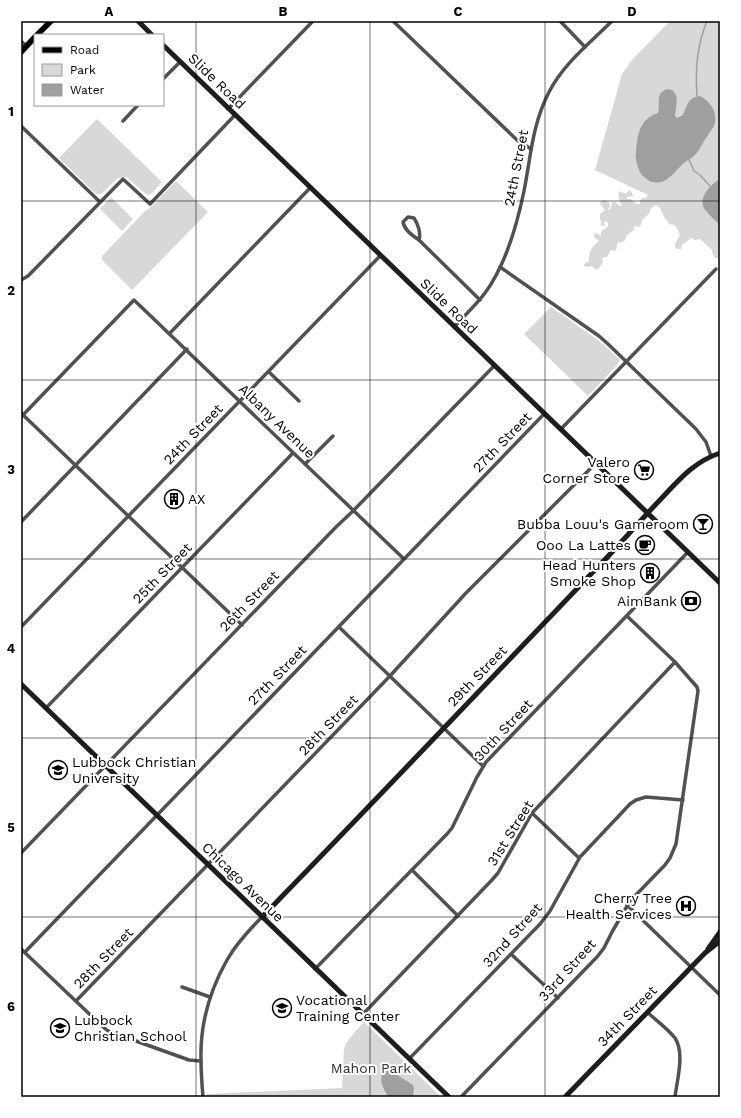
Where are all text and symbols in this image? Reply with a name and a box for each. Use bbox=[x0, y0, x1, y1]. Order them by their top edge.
text: A bbox=[105, 4, 114, 19]
text: B bbox=[279, 4, 288, 19]
text: C bbox=[454, 4, 463, 19]
text: D bbox=[627, 4, 637, 19]
legend bbox=[34, 34, 164, 106]
text: Road bbox=[70, 43, 99, 57]
street label: Slide Road bbox=[185, 50, 249, 112]
text: Park bbox=[70, 63, 96, 77]
text: Water bbox=[70, 83, 105, 97]
text: 1 bbox=[8, 104, 14, 119]
street label: 24th Street bbox=[501, 128, 531, 208]
street label: Slide Road bbox=[417, 275, 481, 337]
text: 2 bbox=[7, 283, 15, 298]
street label: Albany Avenue bbox=[236, 381, 318, 461]
street label: 24th Street bbox=[160, 400, 226, 468]
street label: 27th Street bbox=[469, 409, 535, 475]
place label: Valero Corner Store bbox=[543, 454, 630, 486]
supermarket icon: Valero Corner Store bbox=[633, 459, 655, 481]
text: 3 bbox=[7, 462, 15, 477]
building icon: AX bbox=[163, 488, 185, 510]
place label: AX bbox=[188, 491, 205, 507]
bar icon: Bubba Louu's Gameroom bbox=[692, 513, 714, 535]
place label: Bubba Louu's Gameroom bbox=[517, 516, 689, 532]
cafe icon: Ooo La Lattes bbox=[634, 534, 656, 556]
place label: Ooo La Lattes bbox=[536, 537, 631, 553]
street label: 25th Street bbox=[129, 539, 195, 607]
place label: Head Hunters Smoke Shop bbox=[542, 557, 636, 589]
building icon: Head Hunters Smoke Shop bbox=[639, 562, 661, 584]
street label: 26th Street bbox=[216, 567, 282, 635]
bank icon: AimBank bbox=[680, 590, 702, 612]
place label: AimBank bbox=[617, 593, 677, 609]
text: 4 bbox=[7, 641, 16, 656]
street label: 27th Street bbox=[244, 642, 310, 708]
street label: 29th Street bbox=[444, 642, 510, 710]
street label: 28th Street bbox=[295, 691, 361, 759]
street label: 30th Street bbox=[470, 696, 536, 764]
place label: Lubbock Christian University bbox=[72, 754, 196, 786]
school or university icon: Lubbock Christian University bbox=[47, 759, 69, 781]
street label: 31st Street bbox=[484, 797, 536, 869]
text: 5 bbox=[7, 820, 15, 835]
street label: Chicago Avenue bbox=[199, 839, 287, 925]
place label: Cherry Tree Health Services bbox=[565, 890, 672, 922]
hospital icon: Cherry Tree Health Services bbox=[675, 895, 697, 917]
street label: 32nd Street bbox=[479, 900, 545, 970]
street label: 28th Street bbox=[70, 924, 136, 992]
street label: 33rd Street bbox=[535, 936, 599, 1004]
street label: 34th Street bbox=[594, 982, 660, 1050]
place label: Vocational Training Center bbox=[296, 992, 400, 1024]
school or university icon: Vocational Training Center bbox=[271, 997, 293, 1019]
text: 6 bbox=[7, 999, 15, 1014]
place label: Lubbock Christian School bbox=[74, 1012, 187, 1044]
school or university icon: Lubbock Christian School bbox=[49, 1017, 71, 1039]
park label: Mahon Park bbox=[331, 1060, 411, 1076]

